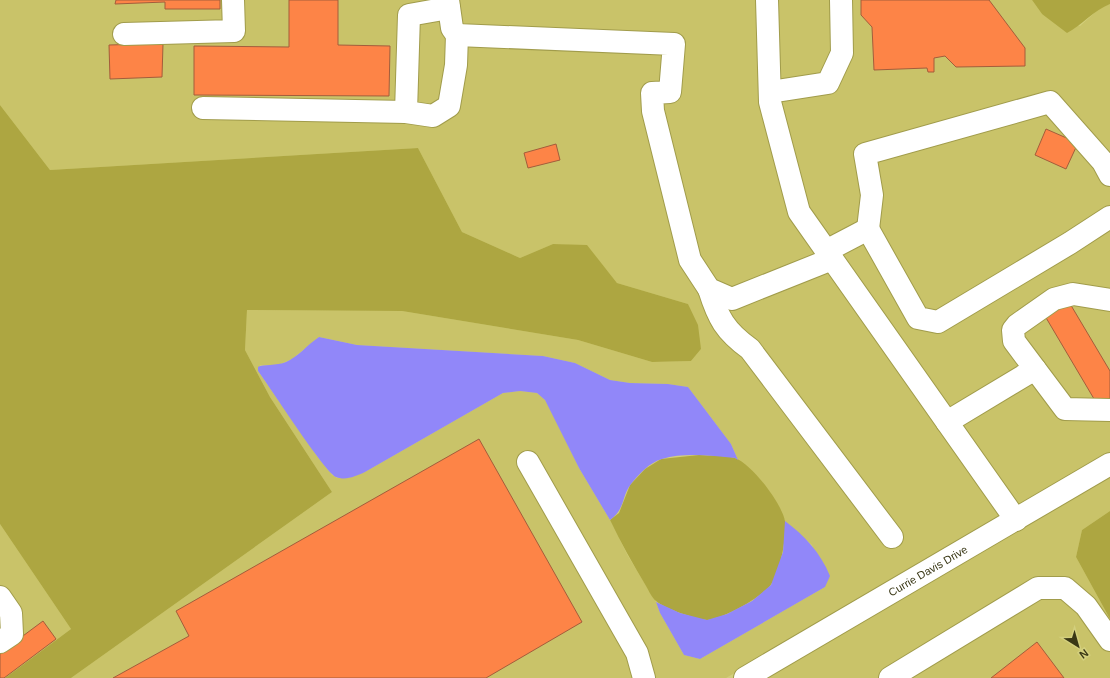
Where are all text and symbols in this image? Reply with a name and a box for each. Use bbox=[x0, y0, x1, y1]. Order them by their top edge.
street label: Currie Davis Drive bbox=[886, 543, 969, 599]
north arrow bbox=[1058, 626, 1098, 666]
text: N bbox=[1077, 647, 1091, 661]

